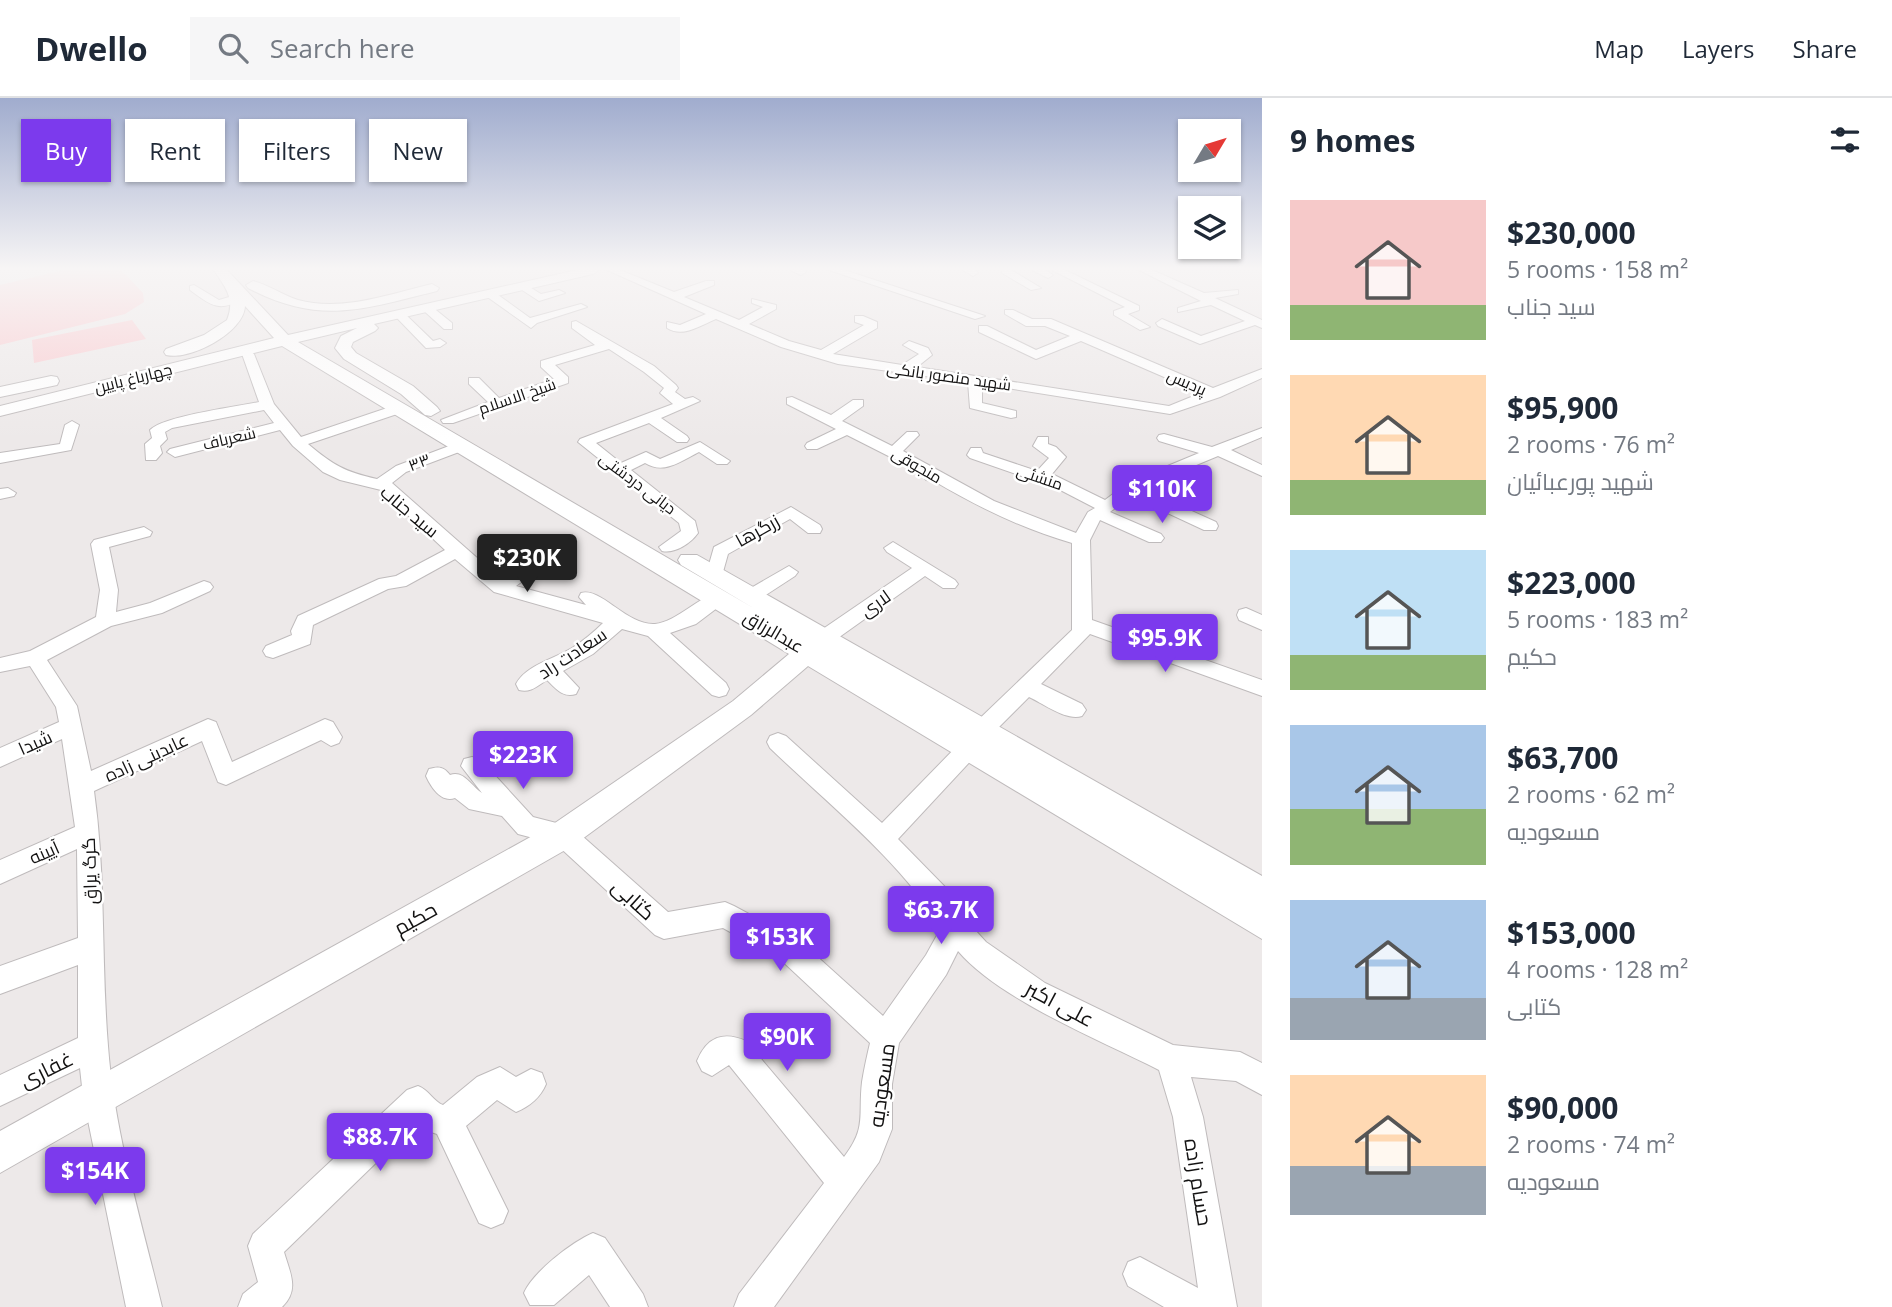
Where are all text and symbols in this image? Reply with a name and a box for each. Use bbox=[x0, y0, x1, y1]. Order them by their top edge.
search box bbox=[190, 17, 680, 80]
text: Dwello bbox=[35, 26, 148, 71]
icon: search bbox=[214, 29, 252, 67]
text: Search here bbox=[270, 30, 415, 66]
text: Map bbox=[1594, 32, 1644, 65]
text: Layers bbox=[1682, 32, 1755, 65]
text: Share bbox=[1793, 32, 1857, 65]
chip: Buy bbox=[21, 119, 111, 182]
chip: Rent bbox=[125, 119, 225, 182]
chip: Filters bbox=[239, 119, 355, 182]
chip: New bbox=[369, 119, 467, 182]
north arrow bbox=[1178, 119, 1241, 182]
map controls bbox=[1178, 119, 1241, 259]
text: 9 homes bbox=[1290, 120, 1415, 161]
icon: filters bbox=[1826, 121, 1864, 159]
button: layers bbox=[1178, 196, 1241, 259]
text: $230,000 bbox=[1507, 212, 1636, 253]
icon: home bbox=[1346, 228, 1430, 312]
text: 5 rooms · 158 m² bbox=[1507, 253, 1688, 285]
text: سید جناب bbox=[1507, 290, 1596, 322]
street label: شهید منصور بانکی bbox=[885, 356, 1013, 396]
street label: چهارباغ پایین bbox=[92, 358, 174, 399]
street label: پردیس bbox=[1163, 364, 1211, 402]
street label: شیخ الاسلام bbox=[475, 372, 559, 420]
text: $95,900 bbox=[1507, 387, 1618, 428]
icon: home bbox=[1346, 403, 1430, 487]
street label: شعرباف bbox=[200, 421, 258, 455]
text: 2 rooms · 76 m² bbox=[1507, 428, 1675, 460]
street label: منجوقی bbox=[888, 442, 946, 488]
street label: دیانی دردشتی bbox=[595, 447, 681, 519]
street label: ۳۳ bbox=[405, 448, 433, 476]
street label: منشئی bbox=[1014, 459, 1066, 495]
text: شهید پورعبائیان bbox=[1507, 465, 1654, 497]
pin: $110K bbox=[1113, 466, 1211, 525]
text: $110K bbox=[1128, 472, 1196, 504]
street label: سید جناب bbox=[376, 480, 444, 542]
street label: زرگرها bbox=[731, 508, 783, 552]
pin: $230K bbox=[478, 534, 576, 594]
text: $230K bbox=[493, 541, 561, 573]
text: $223,000 bbox=[1507, 562, 1636, 603]
icon: home bbox=[1346, 578, 1430, 662]
street label: لاری bbox=[855, 584, 895, 622]
text: 5 rooms · 183 m² bbox=[1507, 603, 1688, 635]
street label: عبدالرزاق bbox=[739, 604, 809, 659]
pin: $95.9K bbox=[1108, 614, 1222, 674]
text: $95.9K bbox=[1128, 621, 1202, 653]
street label: سعادت راد bbox=[533, 622, 611, 684]
text: حکیم bbox=[1507, 640, 1557, 672]
street label: شیدا bbox=[14, 724, 56, 760]
street label: عابدینی زاده bbox=[100, 727, 192, 787]
pin: $223K bbox=[474, 732, 572, 791]
text: $63,700 bbox=[1507, 737, 1618, 778]
text: $223K bbox=[489, 738, 557, 770]
icon: home bbox=[1346, 753, 1430, 837]
text: 2 rooms · 62 m² bbox=[1507, 778, 1675, 810]
text: مسعودیه bbox=[1507, 815, 1600, 847]
street label: آیینه bbox=[25, 835, 63, 869]
street label: گرگ یراق bbox=[76, 837, 103, 905]
street label: کتابی bbox=[606, 872, 662, 926]
pin: $63.7K bbox=[884, 886, 998, 946]
text: $63.7K bbox=[904, 893, 978, 925]
street label: حکیم bbox=[388, 895, 442, 942]
text: $153,000 bbox=[1507, 912, 1636, 953]
pin: $153K bbox=[731, 914, 829, 973]
text: $153K bbox=[746, 920, 814, 952]
icon: home bbox=[1346, 928, 1430, 1012]
text: 4 rooms · 128 m² bbox=[1507, 953, 1688, 985]
street label: علی اکبر bbox=[1020, 973, 1099, 1033]
text: کتابی bbox=[1507, 990, 1561, 1022]
pin: $90K bbox=[746, 1014, 828, 1073]
text: $90K bbox=[760, 1020, 814, 1052]
street label: مسعودیه bbox=[861, 1041, 901, 1129]
street label: غفاری bbox=[15, 1044, 77, 1094]
text: $90,000 bbox=[1507, 1087, 1618, 1128]
icon: home bbox=[1346, 1103, 1430, 1187]
pin: $88.7K bbox=[323, 1114, 437, 1173]
text: $88.7K bbox=[343, 1120, 417, 1152]
text: 2 rooms · 74 m² bbox=[1507, 1128, 1675, 1160]
street label: حسام زاده bbox=[1177, 1136, 1220, 1228]
pin: $154K bbox=[46, 1148, 144, 1207]
text: $154K bbox=[61, 1154, 129, 1186]
text: مسعودیه bbox=[1507, 1165, 1600, 1197]

